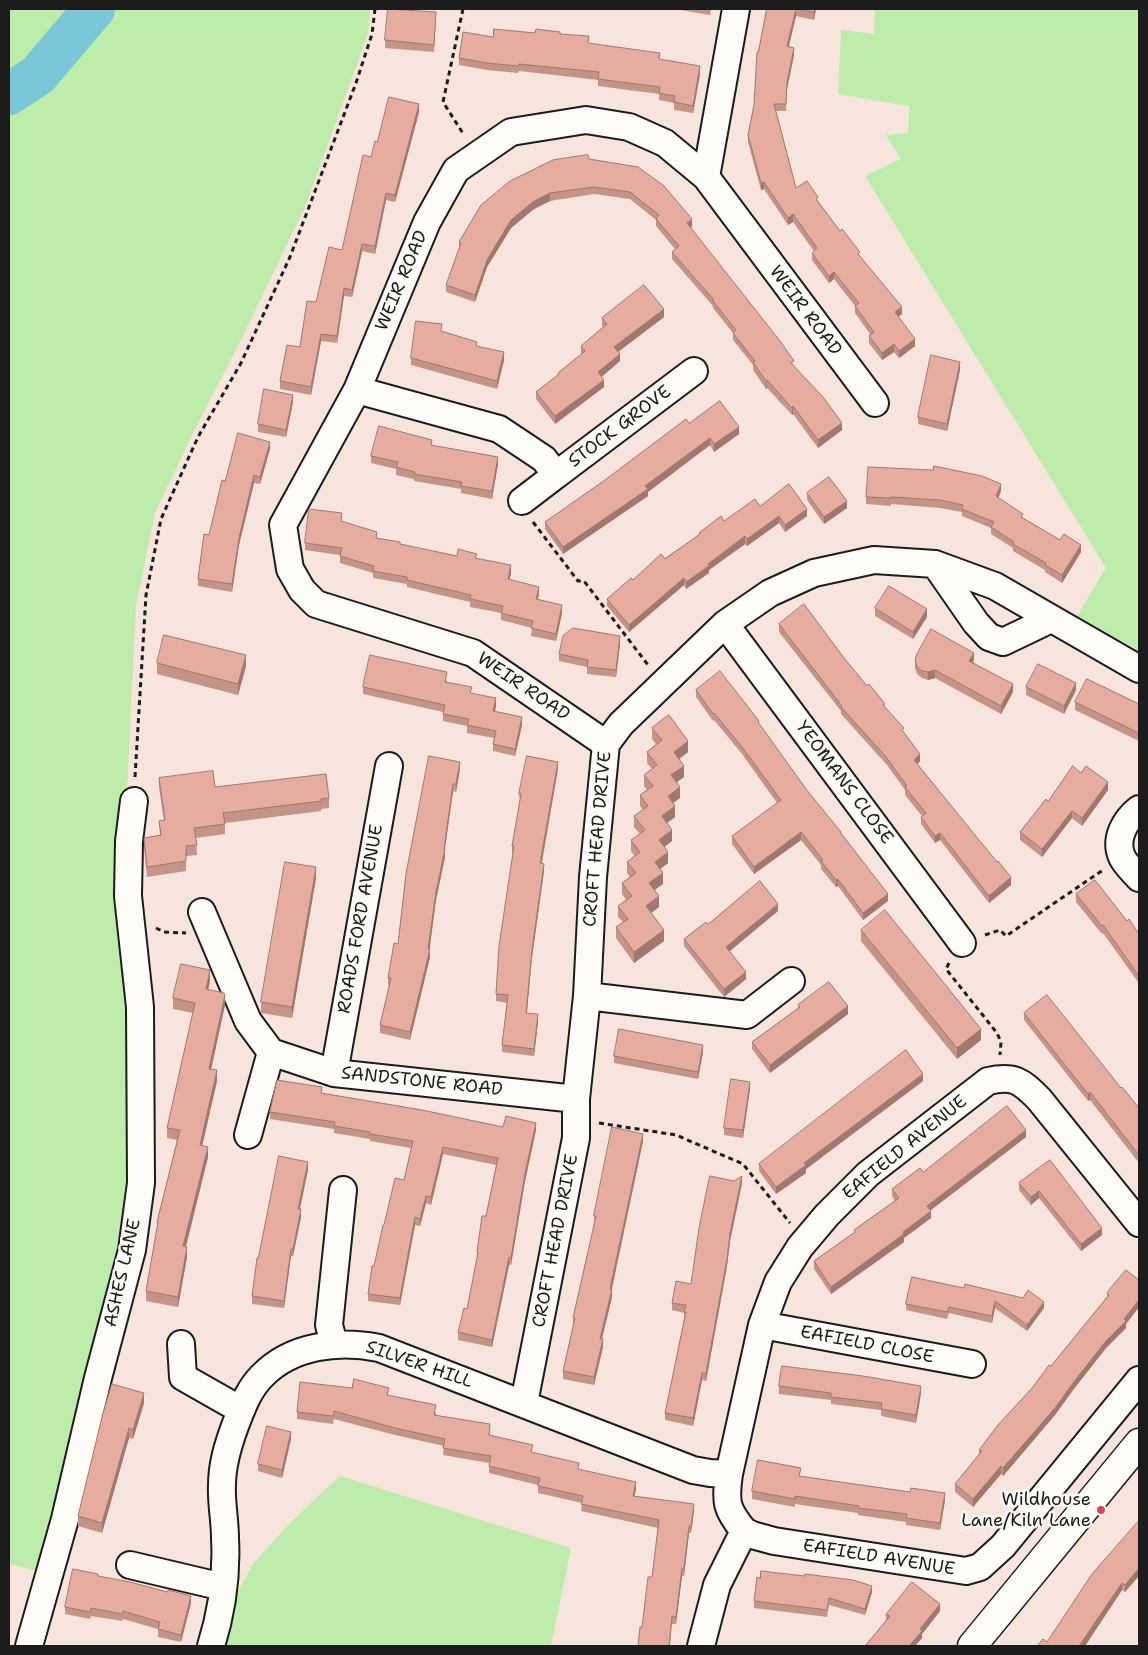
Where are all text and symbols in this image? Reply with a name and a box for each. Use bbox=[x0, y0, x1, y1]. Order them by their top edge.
street label: WEIR ROAD bbox=[371, 228, 433, 334]
street label: WEIR ROAD bbox=[764, 262, 846, 360]
street label: STOCK GROVE bbox=[564, 381, 676, 473]
street label: WEIR ROAD bbox=[473, 648, 573, 726]
street label: YEOMANS CLOSE bbox=[791, 717, 897, 849]
street label: CROFT HEAD DRIVE bbox=[580, 750, 616, 928]
street label: ROADS FORD AVENUE bbox=[334, 823, 388, 1015]
street label: SANDSTONE ROAD bbox=[340, 1063, 504, 1101]
street label: EAFIELD AVENUE bbox=[838, 1091, 972, 1205]
street label: CROFT HEAD DRIVE bbox=[529, 1152, 583, 1330]
street label: ASHES LANE bbox=[100, 1217, 146, 1329]
street label: EAFIELD CLOSE bbox=[798, 1321, 936, 1369]
street label: SILVER HILL bbox=[363, 1337, 475, 1393]
place label: Wildhouse Lane/Kiln Lane bbox=[961, 1489, 1091, 1532]
marker: Wildhouse Lane/Kiln Lane bbox=[1095, 1504, 1107, 1516]
street label: EAFIELD AVENUE bbox=[801, 1535, 957, 1581]

